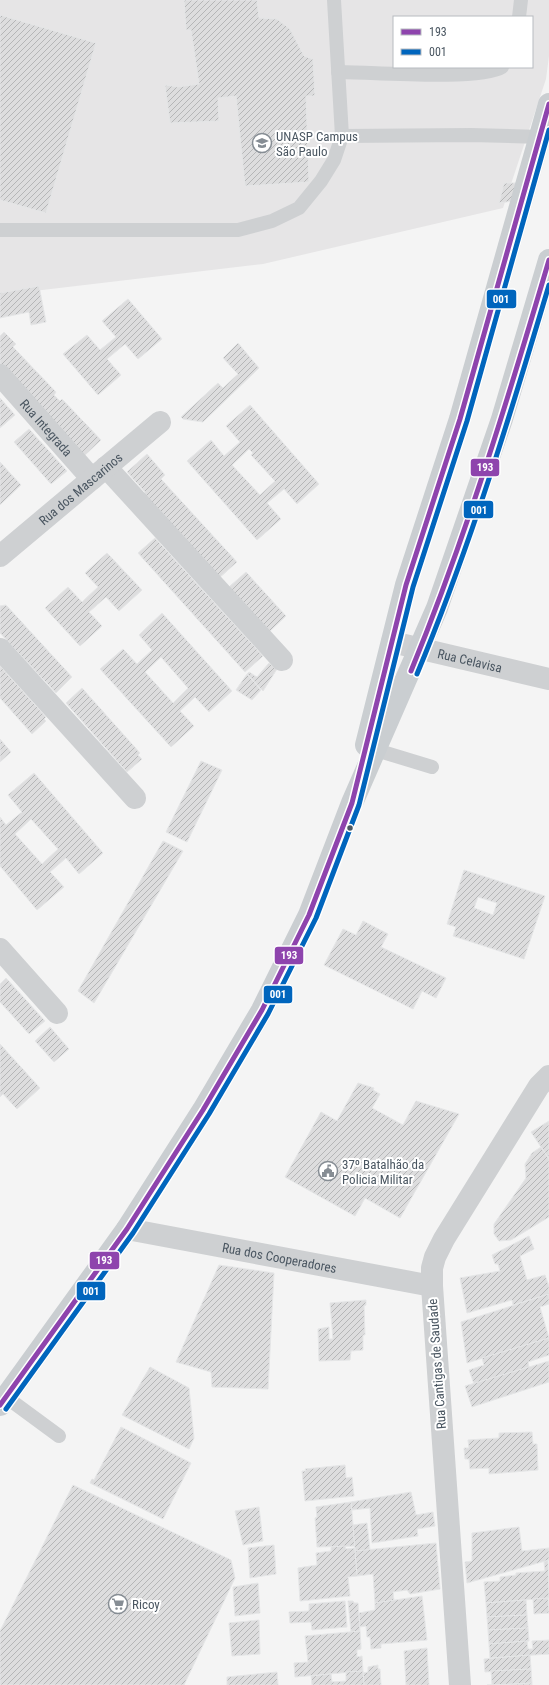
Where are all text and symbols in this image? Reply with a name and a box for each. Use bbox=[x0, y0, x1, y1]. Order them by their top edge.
legend bbox=[393, 16, 533, 68]
text: 193 bbox=[429, 25, 447, 39]
text: 001 bbox=[429, 45, 447, 59]
place label: UNASP Campus São Paulo bbox=[276, 129, 358, 159]
school or university icon: UNASP Campus São Paulo bbox=[251, 132, 273, 154]
line badge: 001 bbox=[486, 289, 517, 309]
text: 001 bbox=[493, 293, 509, 306]
street label: Rua Integrada bbox=[17, 396, 76, 459]
street label: Rua dos Mascarinos bbox=[36, 449, 125, 528]
line badge: 193 bbox=[470, 458, 500, 477]
text: 193 bbox=[477, 461, 494, 474]
line badge: 001 bbox=[463, 500, 494, 519]
text: 001 bbox=[471, 504, 487, 517]
street label: Rua Celavisa bbox=[436, 646, 504, 675]
unlabelled marker bbox=[345, 823, 355, 833]
line badge: 193 bbox=[274, 946, 304, 965]
text: 193 bbox=[281, 949, 298, 962]
line badge: 001 bbox=[263, 985, 293, 1004]
text: 001 bbox=[270, 988, 286, 1001]
place label: 37º Batalhão da Policia Militar bbox=[342, 1157, 424, 1187]
public building icon: 37º Batalhão da Policia Militar bbox=[317, 1160, 339, 1182]
street label: Rua dos Cooperadores bbox=[221, 1239, 338, 1276]
line badge: 193 bbox=[89, 1251, 120, 1270]
text: 193 bbox=[96, 1254, 113, 1267]
line badge: 001 bbox=[76, 1281, 106, 1301]
text: 001 bbox=[83, 1285, 99, 1298]
street label: Rua Cantigas de Saudade bbox=[425, 1298, 449, 1430]
supermarket icon: Ricoy bbox=[107, 1593, 129, 1615]
place label: Ricoy bbox=[132, 1597, 160, 1612]

